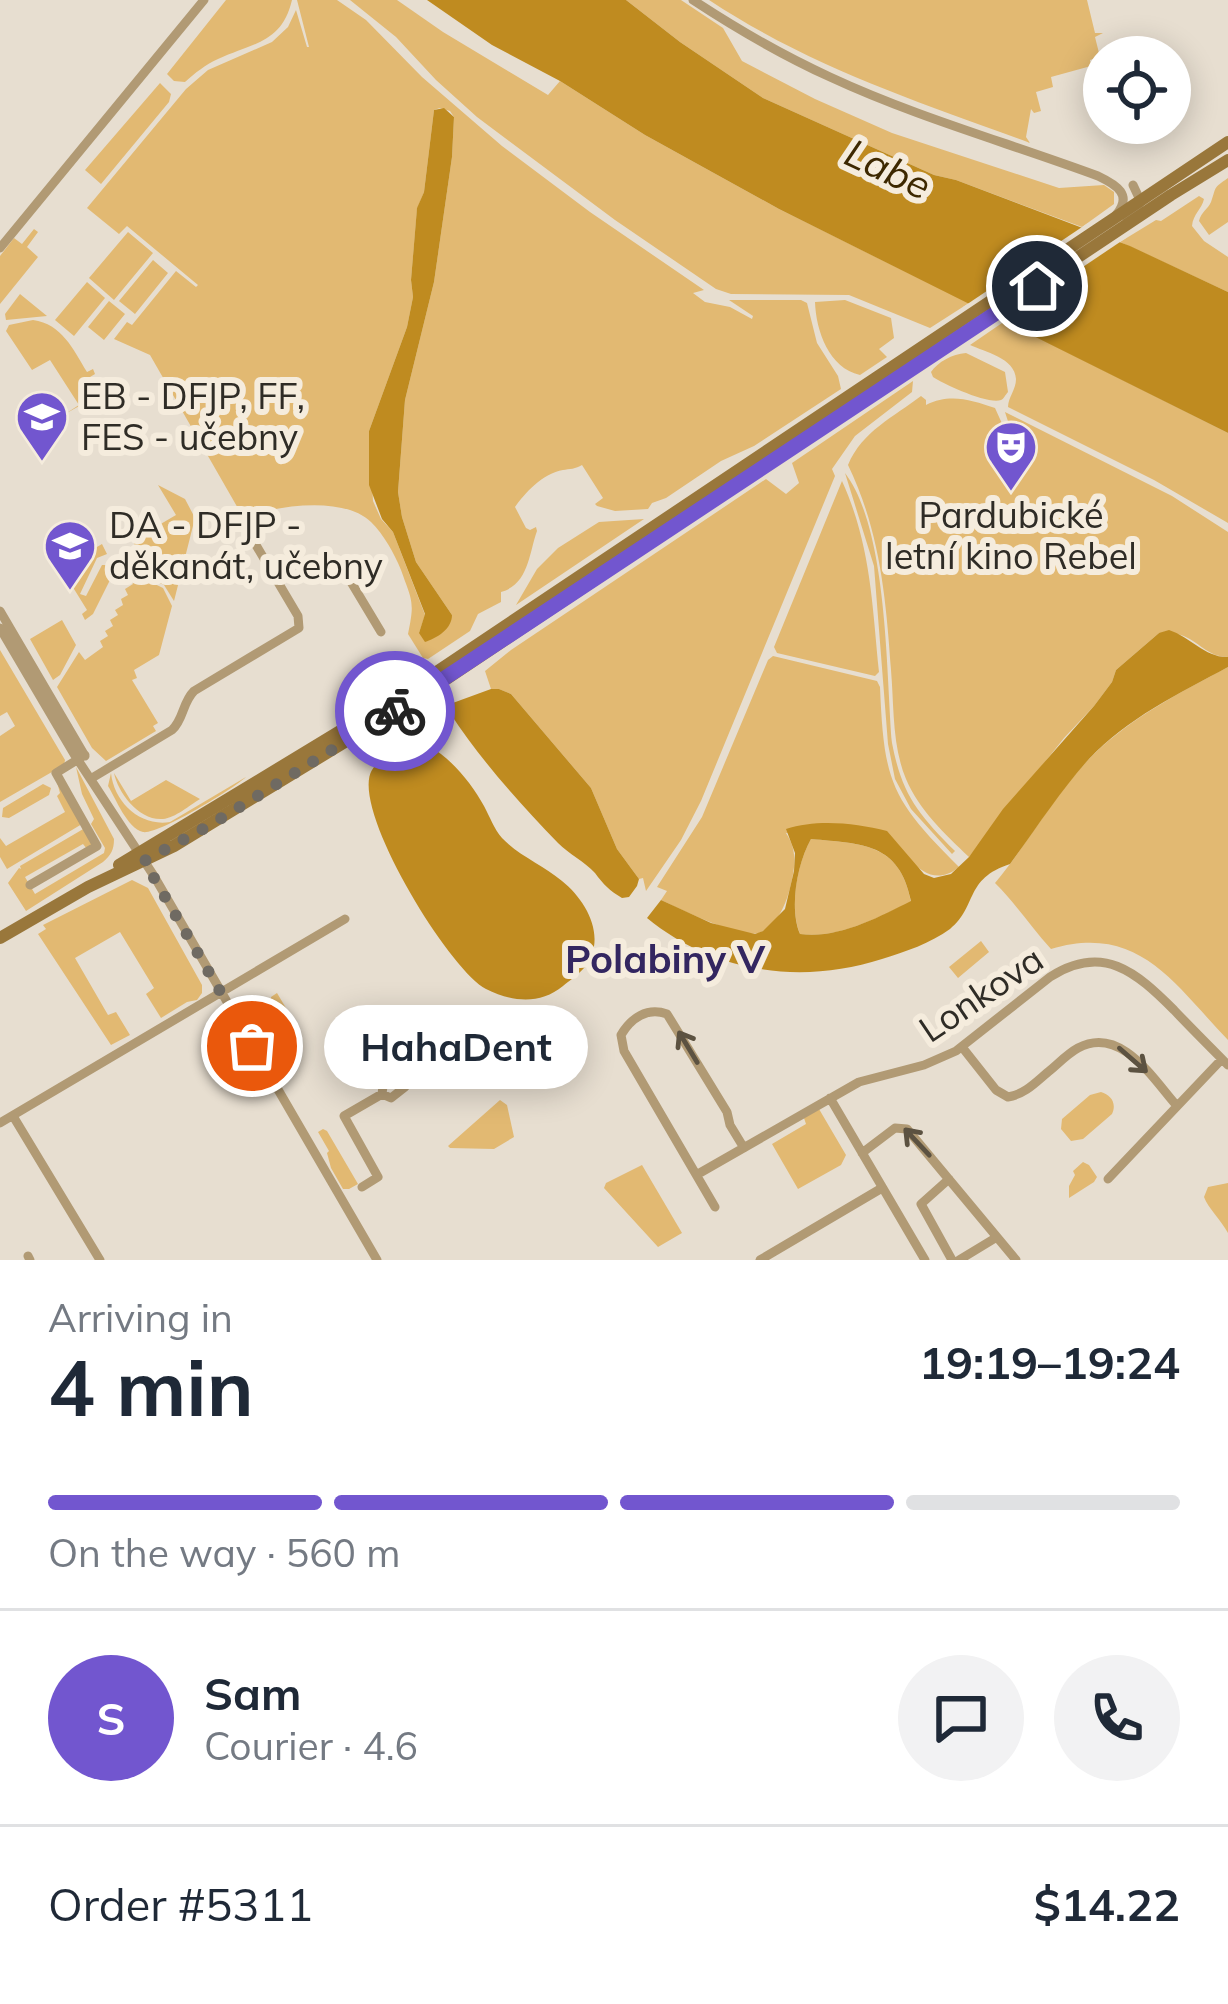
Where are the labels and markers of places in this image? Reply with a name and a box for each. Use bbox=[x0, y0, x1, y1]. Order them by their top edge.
pin bbox=[986, 235, 1088, 337]
place label: EB - DFJP, FF, FES - učebny bbox=[81, 373, 305, 459]
school or university icon: EB - DFJP, FF, FES - učebny bbox=[14, 389, 70, 463]
theatre icon: Pardubické letní kino Rebel bbox=[983, 419, 1039, 493]
place label: Pardubické letní kino Rebel bbox=[885, 492, 1137, 578]
place label: DA - DFJP - děkanát, učebny bbox=[109, 502, 383, 588]
school or university icon: DA - DFJP - děkanát, učebny bbox=[42, 518, 98, 592]
pin bbox=[201, 995, 303, 1097]
callout: HahaDent bbox=[324, 1004, 588, 1088]

